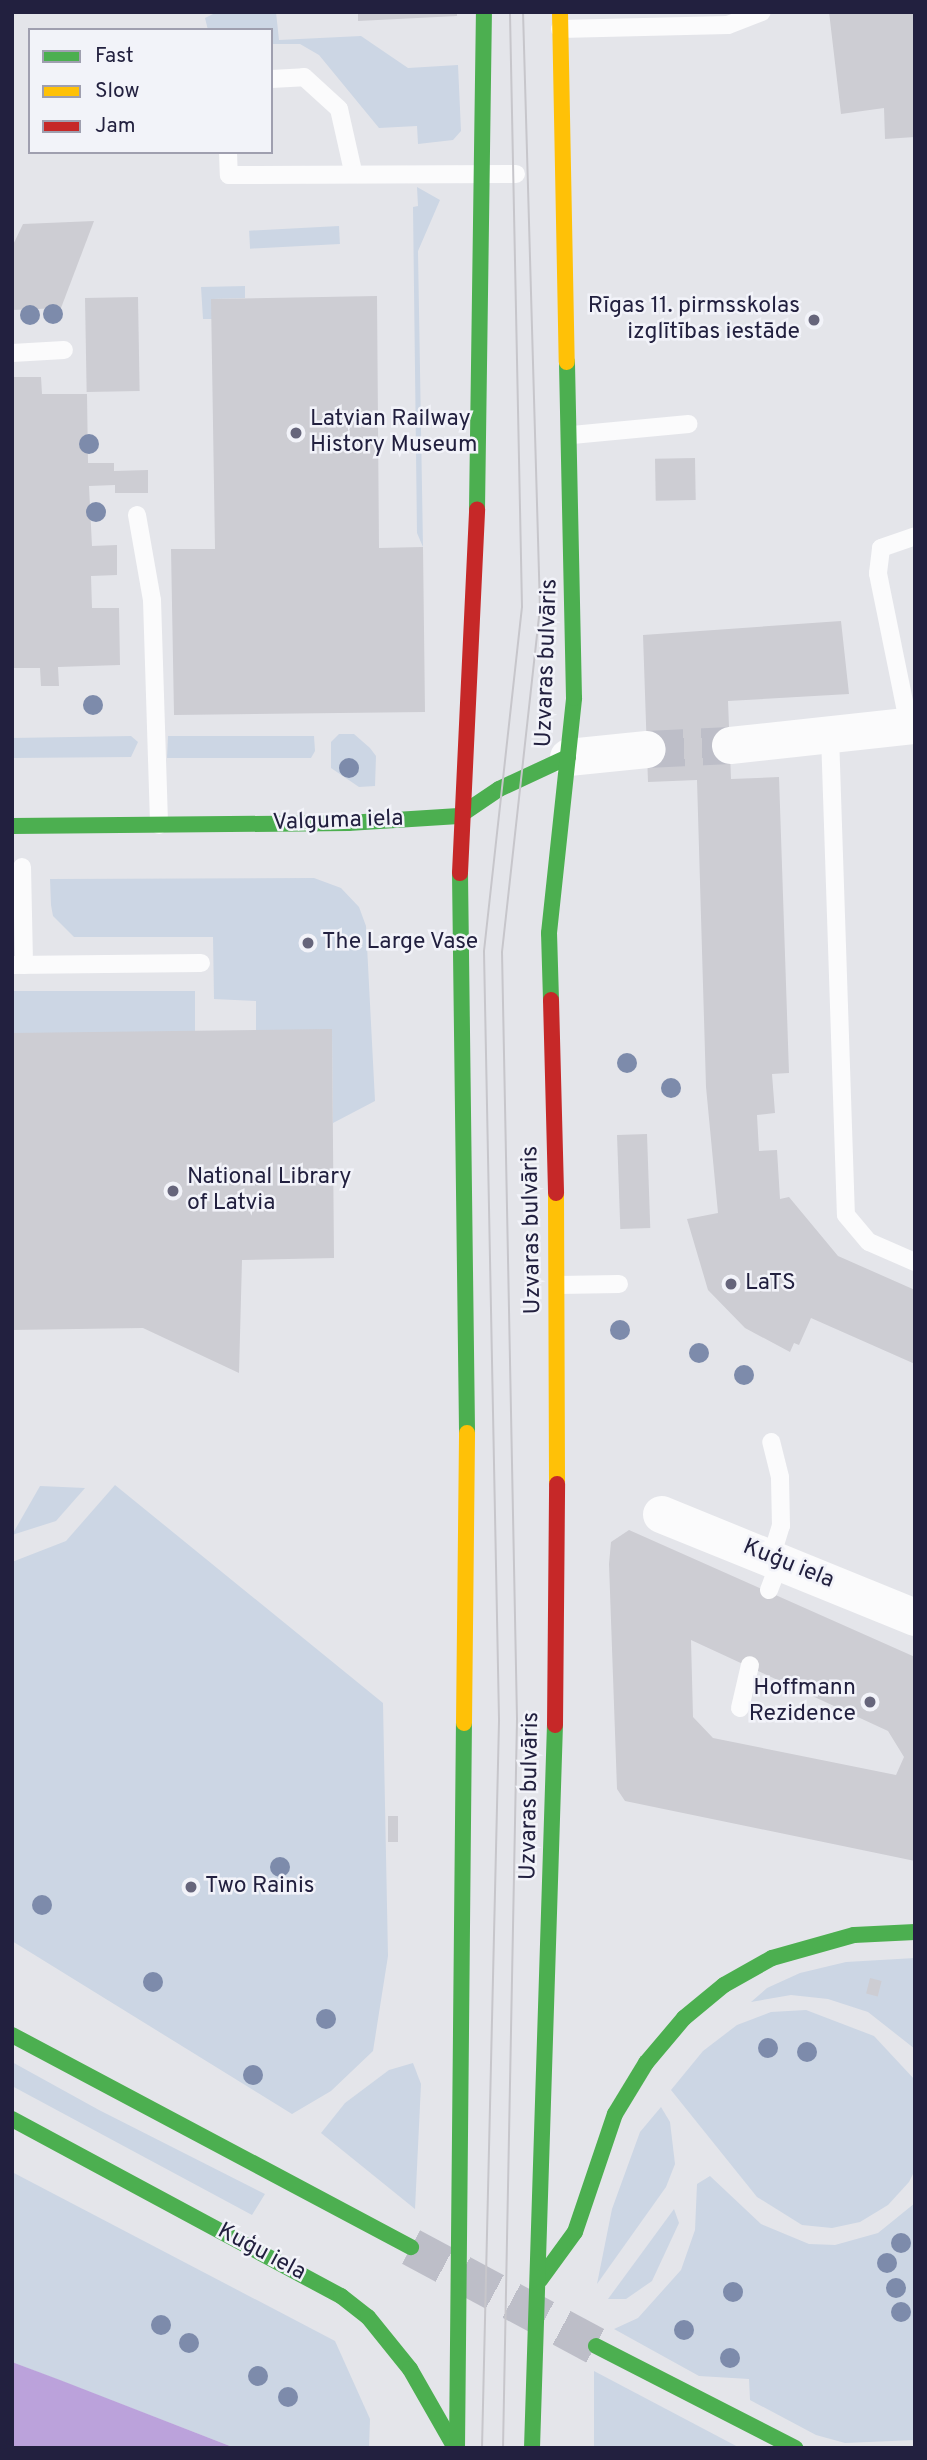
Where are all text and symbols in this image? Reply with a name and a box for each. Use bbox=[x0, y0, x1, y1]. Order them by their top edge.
legend bbox=[28, 28, 273, 154]
text: Fast bbox=[95, 43, 134, 70]
text: Slow bbox=[95, 78, 140, 105]
text: Jam bbox=[95, 113, 136, 140]
place label: Rīgas 11. pirmsskolas izglītības iestāde bbox=[588, 293, 800, 347]
marker: Rīgas 11. pirmsskolas izglītības iestāde bbox=[806, 312, 822, 328]
place label: Latvian Railway History Museum bbox=[310, 406, 477, 460]
marker: Latvian Railway History Museum bbox=[288, 425, 304, 441]
street label: Uzvaras bulvāris bbox=[531, 578, 565, 748]
street label: Valguma iela bbox=[272, 806, 404, 838]
place label: The Large Vase bbox=[322, 929, 479, 957]
marker: The Large Vase bbox=[300, 935, 316, 951]
street label: Uzvaras bulvāris bbox=[518, 1146, 548, 1314]
place label: National Library of Latvia bbox=[187, 1164, 351, 1218]
marker: National Library of Latvia bbox=[165, 1183, 181, 1199]
place label: LaTS bbox=[745, 1270, 796, 1298]
marker: LaTS bbox=[723, 1276, 739, 1292]
street label: Kuģu iela bbox=[738, 1534, 838, 1596]
place label: Hoffmann Rezidence bbox=[749, 1675, 856, 1729]
marker: Hoffmann Rezidence bbox=[862, 1694, 878, 1710]
street label: Uzvaras bulvāris bbox=[516, 1712, 546, 1880]
place label: Two Rainis bbox=[205, 1873, 315, 1901]
marker: Two Rainis bbox=[183, 1879, 199, 1895]
street label: Kuģu iela bbox=[212, 2218, 310, 2288]

